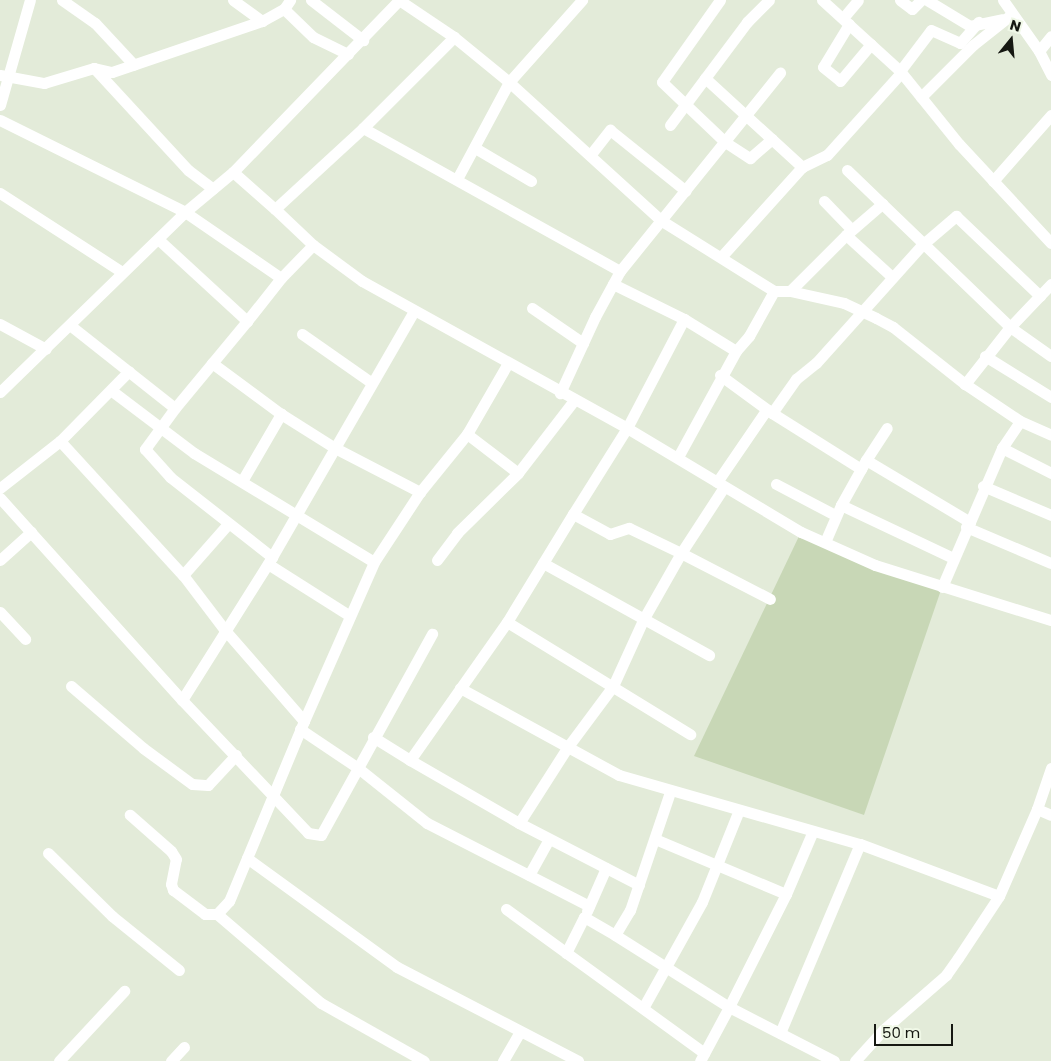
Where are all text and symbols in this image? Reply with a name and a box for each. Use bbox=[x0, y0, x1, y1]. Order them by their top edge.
north arrow bbox=[986, 15, 1036, 65]
text: N bbox=[1007, 15, 1023, 37]
scale bar bbox=[876, 1014, 955, 1046]
text: 50 m bbox=[882, 1022, 920, 1043]

